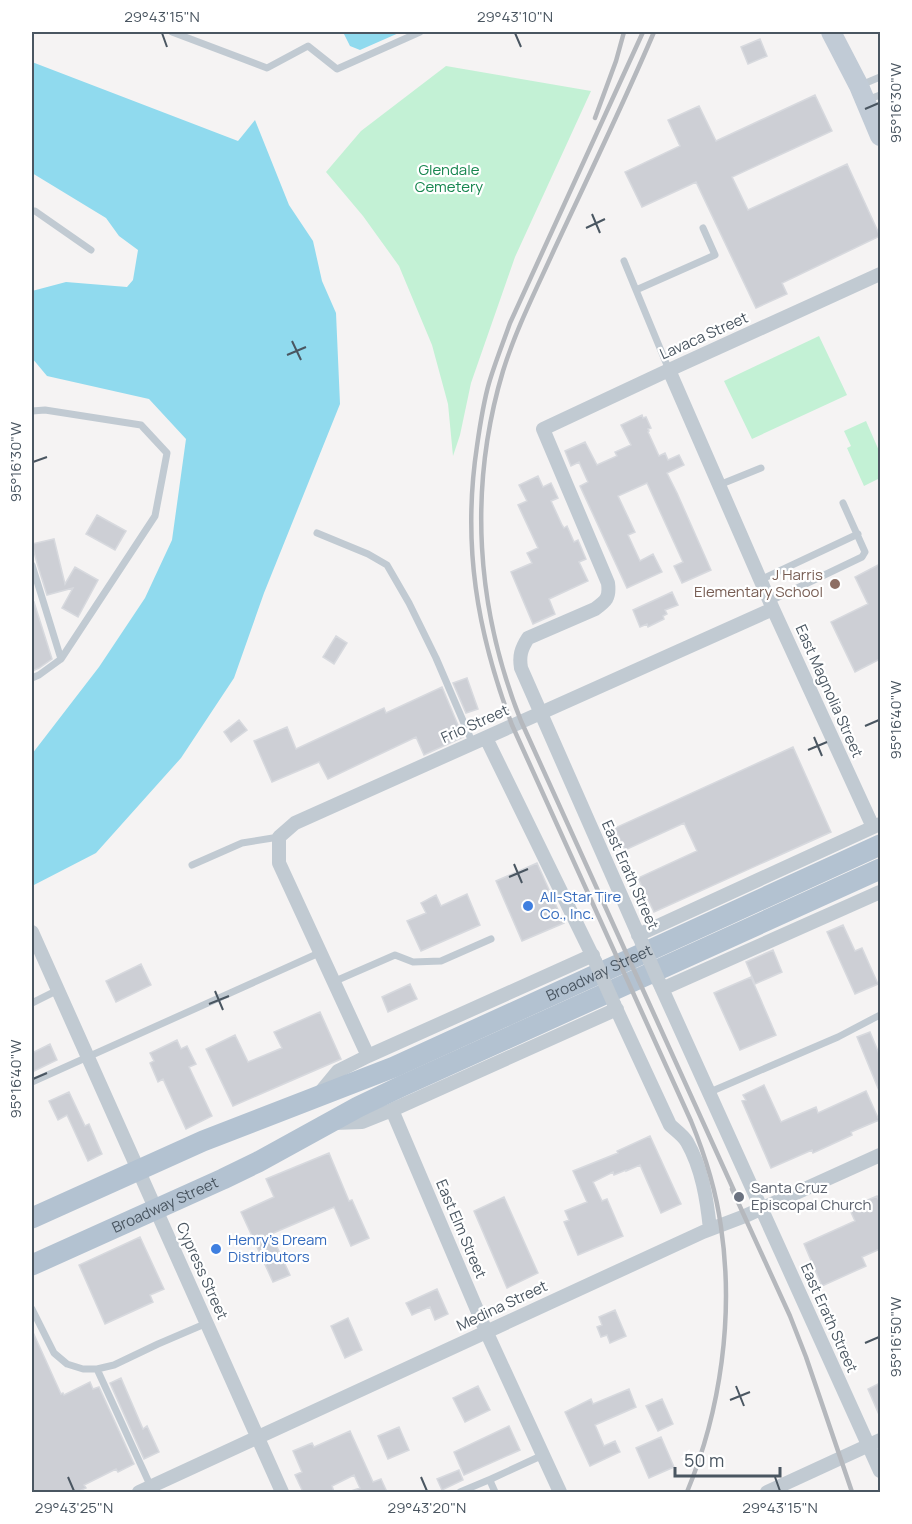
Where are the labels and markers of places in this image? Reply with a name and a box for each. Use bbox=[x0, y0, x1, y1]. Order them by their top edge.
place label: J Harris Elementary School bbox=[694, 564, 823, 602]
marker: J Harris Elementary School bbox=[828, 577, 842, 591]
place label: All-Star Tire Co., Inc. bbox=[540, 886, 622, 924]
marker: All-Star Tire Co., Inc. bbox=[521, 899, 535, 913]
place label: Santa Cruz Episcopal Church bbox=[751, 1177, 872, 1215]
marker: Santa Cruz Episcopal Church bbox=[732, 1190, 746, 1204]
place label: Henry's Dream Distributors bbox=[228, 1229, 327, 1267]
marker: Henry's Dream Distributors bbox=[209, 1242, 223, 1256]

